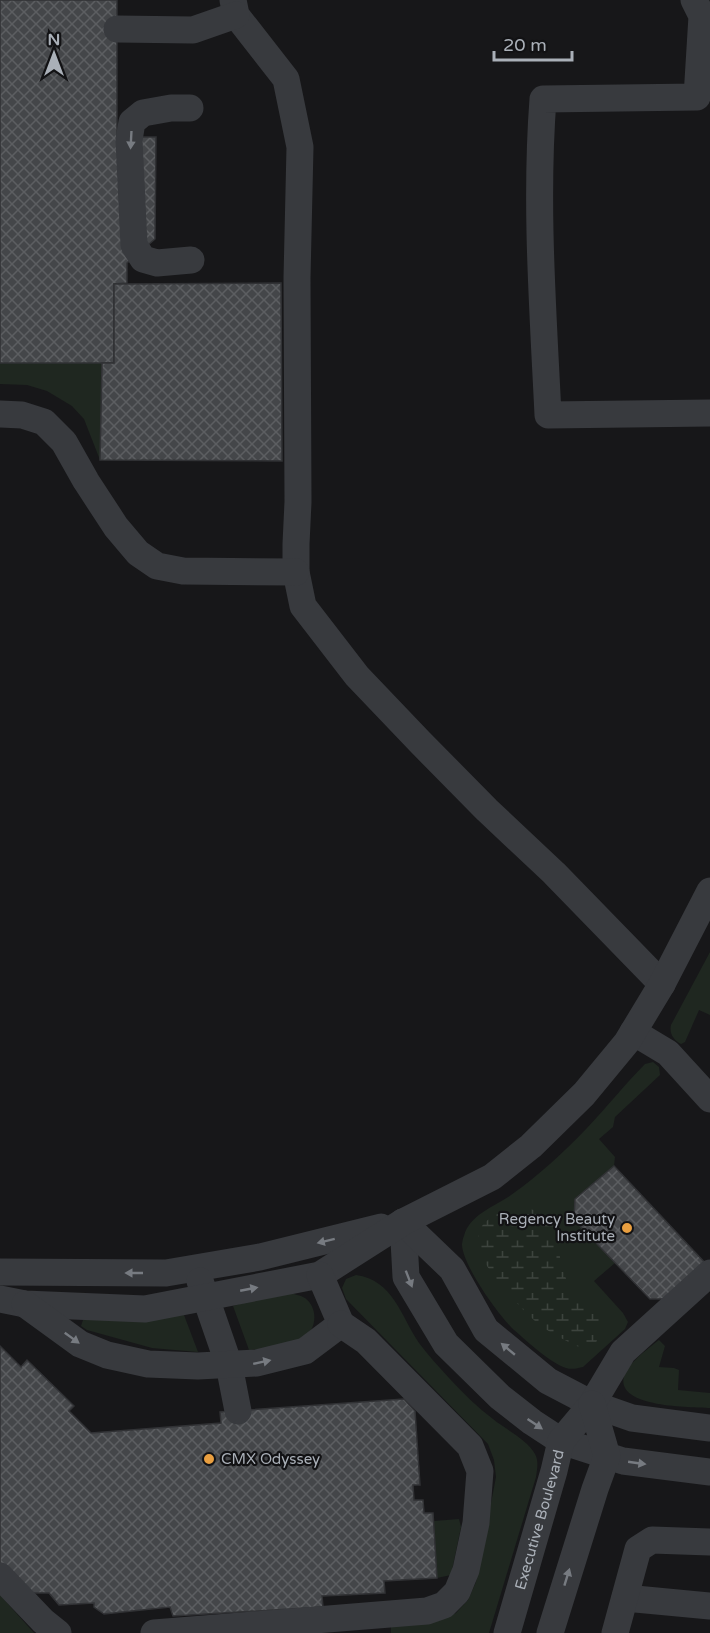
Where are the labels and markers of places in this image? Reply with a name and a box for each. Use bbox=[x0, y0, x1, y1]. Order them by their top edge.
place label: Regency Beauty Institute bbox=[499, 1210, 615, 1245]
marker: Regency Beauty Institute bbox=[620, 1221, 634, 1235]
place label: CMX Odyssey bbox=[221, 1450, 320, 1468]
marker: CMX Odyssey bbox=[202, 1452, 216, 1466]

